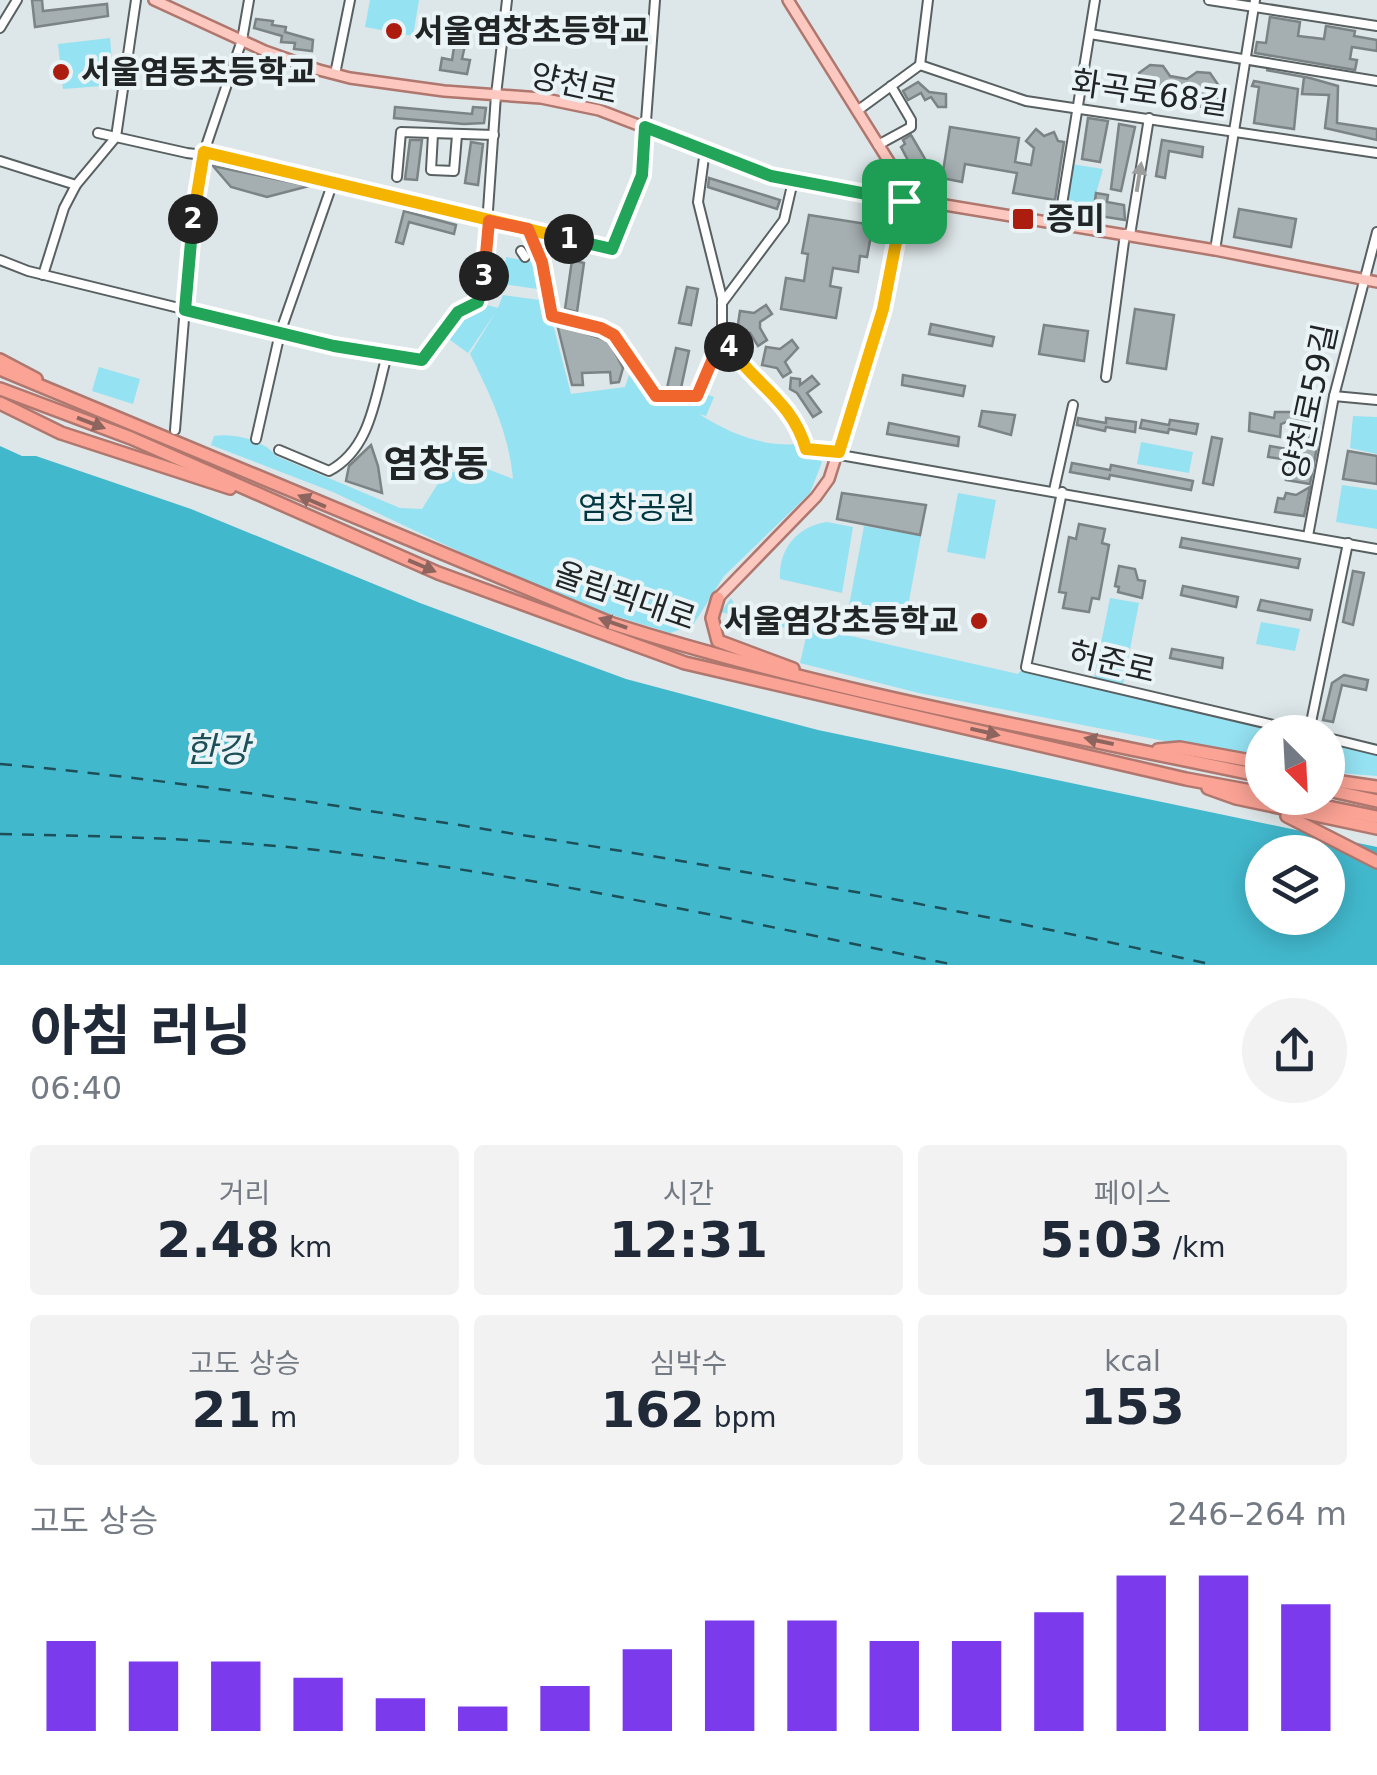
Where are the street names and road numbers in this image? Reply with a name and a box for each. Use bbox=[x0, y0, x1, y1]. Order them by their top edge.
street label: 양천로 bbox=[527, 56, 621, 112]
street label: 화곡로68길 bbox=[1069, 63, 1231, 123]
street label: 양천로59길 bbox=[1275, 321, 1345, 483]
street label: 올림픽대로 bbox=[549, 554, 701, 638]
street label: 허준로 bbox=[1065, 634, 1159, 690]

